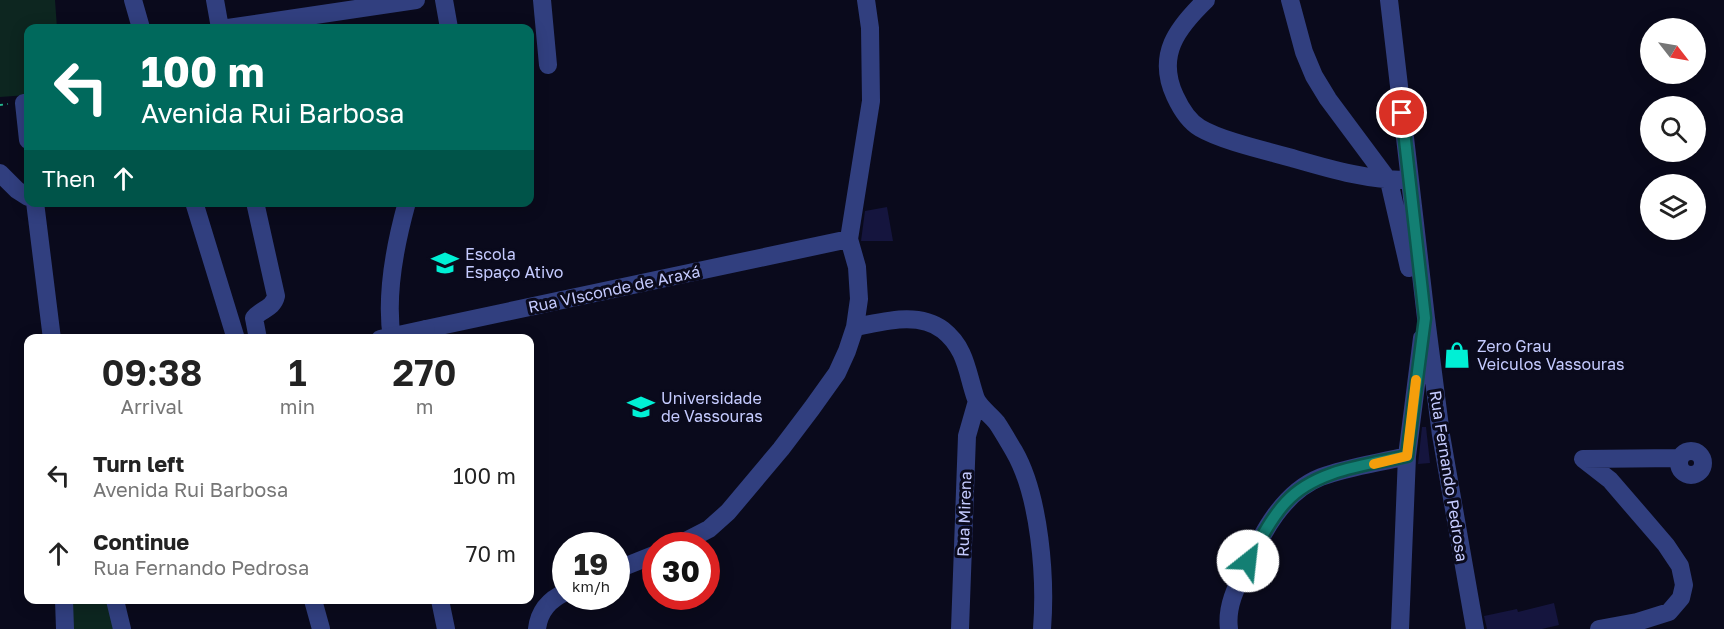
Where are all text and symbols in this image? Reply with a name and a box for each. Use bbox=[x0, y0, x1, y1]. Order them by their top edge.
north arrow bbox=[1640, 18, 1706, 84]
map controls bbox=[1640, 18, 1706, 240]
text: 100 m bbox=[141, 46, 264, 96]
icon: left bbox=[42, 48, 120, 126]
pin bbox=[1376, 87, 1427, 138]
icon: arrive bbox=[1385, 96, 1418, 129]
button: search bbox=[1640, 96, 1706, 162]
text: Avenida Rui Barbosa bbox=[141, 97, 405, 129]
icon: ahead bbox=[107, 162, 140, 195]
text: Then bbox=[42, 165, 95, 192]
button: layers bbox=[1640, 174, 1706, 240]
place label: Escola Espaço Ativo bbox=[465, 244, 563, 282]
school or university icon: Escola Espaço Ativo bbox=[430, 248, 460, 278]
street label: Rua VIsconde de Araxá bbox=[526, 261, 702, 317]
place label: Zero Grau Veiculos Vassouras bbox=[1477, 336, 1624, 374]
shop icon: Zero Grau Veiculos Vassouras bbox=[1442, 340, 1472, 370]
text: 09:38 bbox=[101, 351, 202, 394]
text: 1 bbox=[288, 351, 307, 394]
text: 270 bbox=[393, 351, 457, 394]
place label: Universidade de Vassouras bbox=[661, 388, 763, 426]
street label: Rua Fernando Pedrosa bbox=[1426, 389, 1472, 563]
school or university icon: Universidade de Vassouras bbox=[626, 392, 656, 422]
text: Arrival bbox=[121, 394, 183, 418]
text: min bbox=[280, 394, 315, 418]
text: m bbox=[416, 394, 433, 418]
text: Turn left bbox=[93, 450, 184, 477]
icon: left bbox=[42, 459, 75, 492]
text: 100 m bbox=[453, 462, 516, 489]
street label: Rua Mirena bbox=[953, 471, 975, 557]
text: Avenida Rui Barbosa bbox=[93, 477, 288, 501]
text: Continue bbox=[93, 528, 189, 555]
position arrow bbox=[1216, 529, 1280, 593]
speed limit sign: 30 bbox=[642, 532, 720, 610]
icon: ahead bbox=[42, 537, 75, 570]
text: 70 m bbox=[466, 540, 516, 567]
text: 19 bbox=[574, 546, 608, 582]
text: Rua Fernando Pedrosa bbox=[93, 555, 309, 579]
text: km/h bbox=[572, 577, 610, 595]

